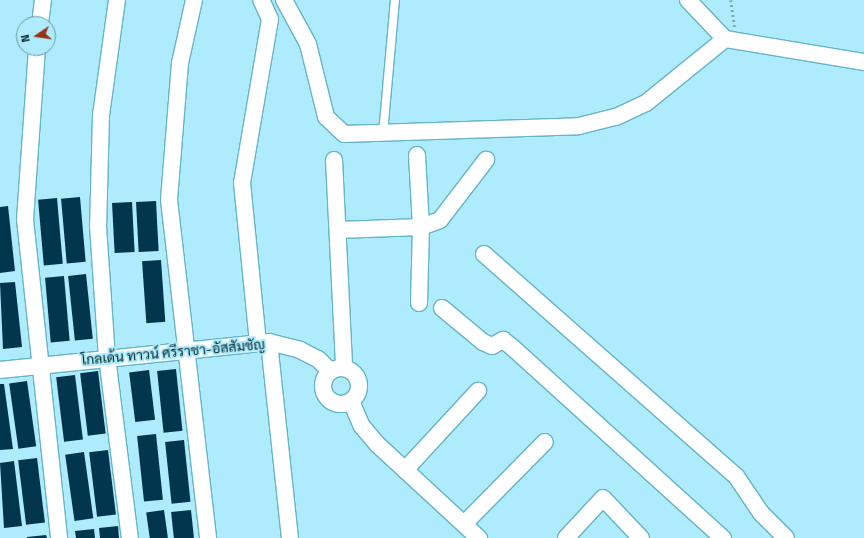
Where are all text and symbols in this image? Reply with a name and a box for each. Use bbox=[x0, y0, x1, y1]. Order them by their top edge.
north arrow bbox=[16, 16, 56, 56]
text: N bbox=[17, 33, 34, 44]
street label: โกลเด้น ทาวน์ ศรีราชา-อัสสัมชัญ bbox=[80, 336, 266, 368]

